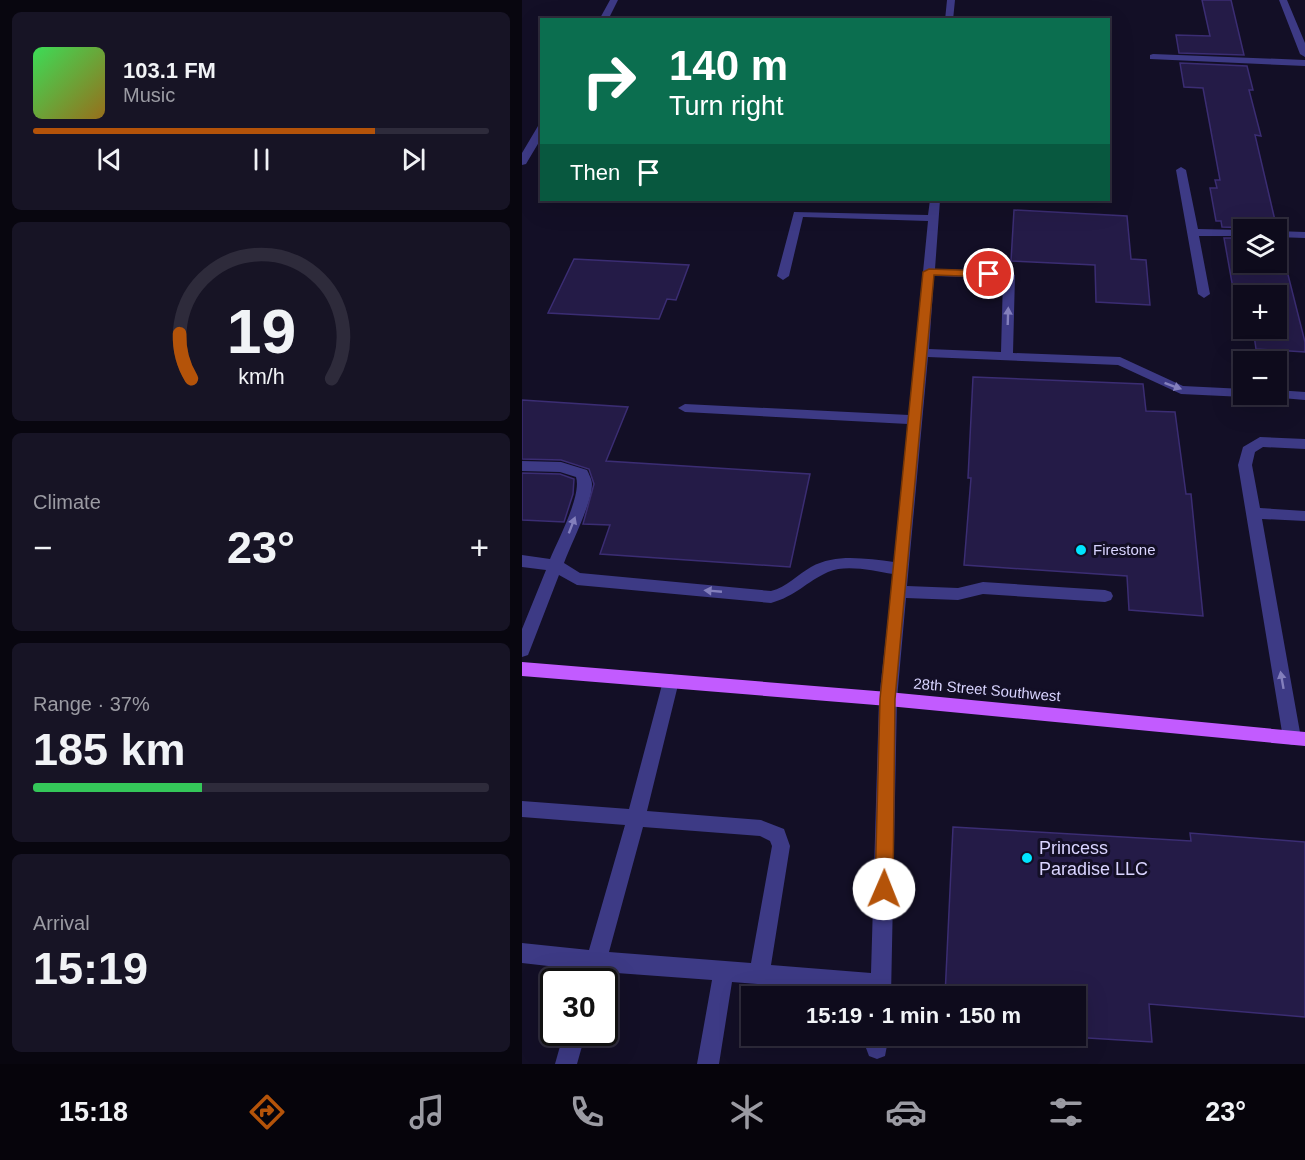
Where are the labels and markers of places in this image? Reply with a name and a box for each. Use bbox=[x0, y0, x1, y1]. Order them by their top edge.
pin bbox=[963, 248, 1014, 299]
place label: Firestone bbox=[1093, 541, 1156, 558]
marker: Firestone bbox=[1074, 543, 1088, 557]
place label: Princess Paradise LLC bbox=[1039, 838, 1148, 879]
marker: Princess Paradise LLC bbox=[1020, 851, 1034, 865]

